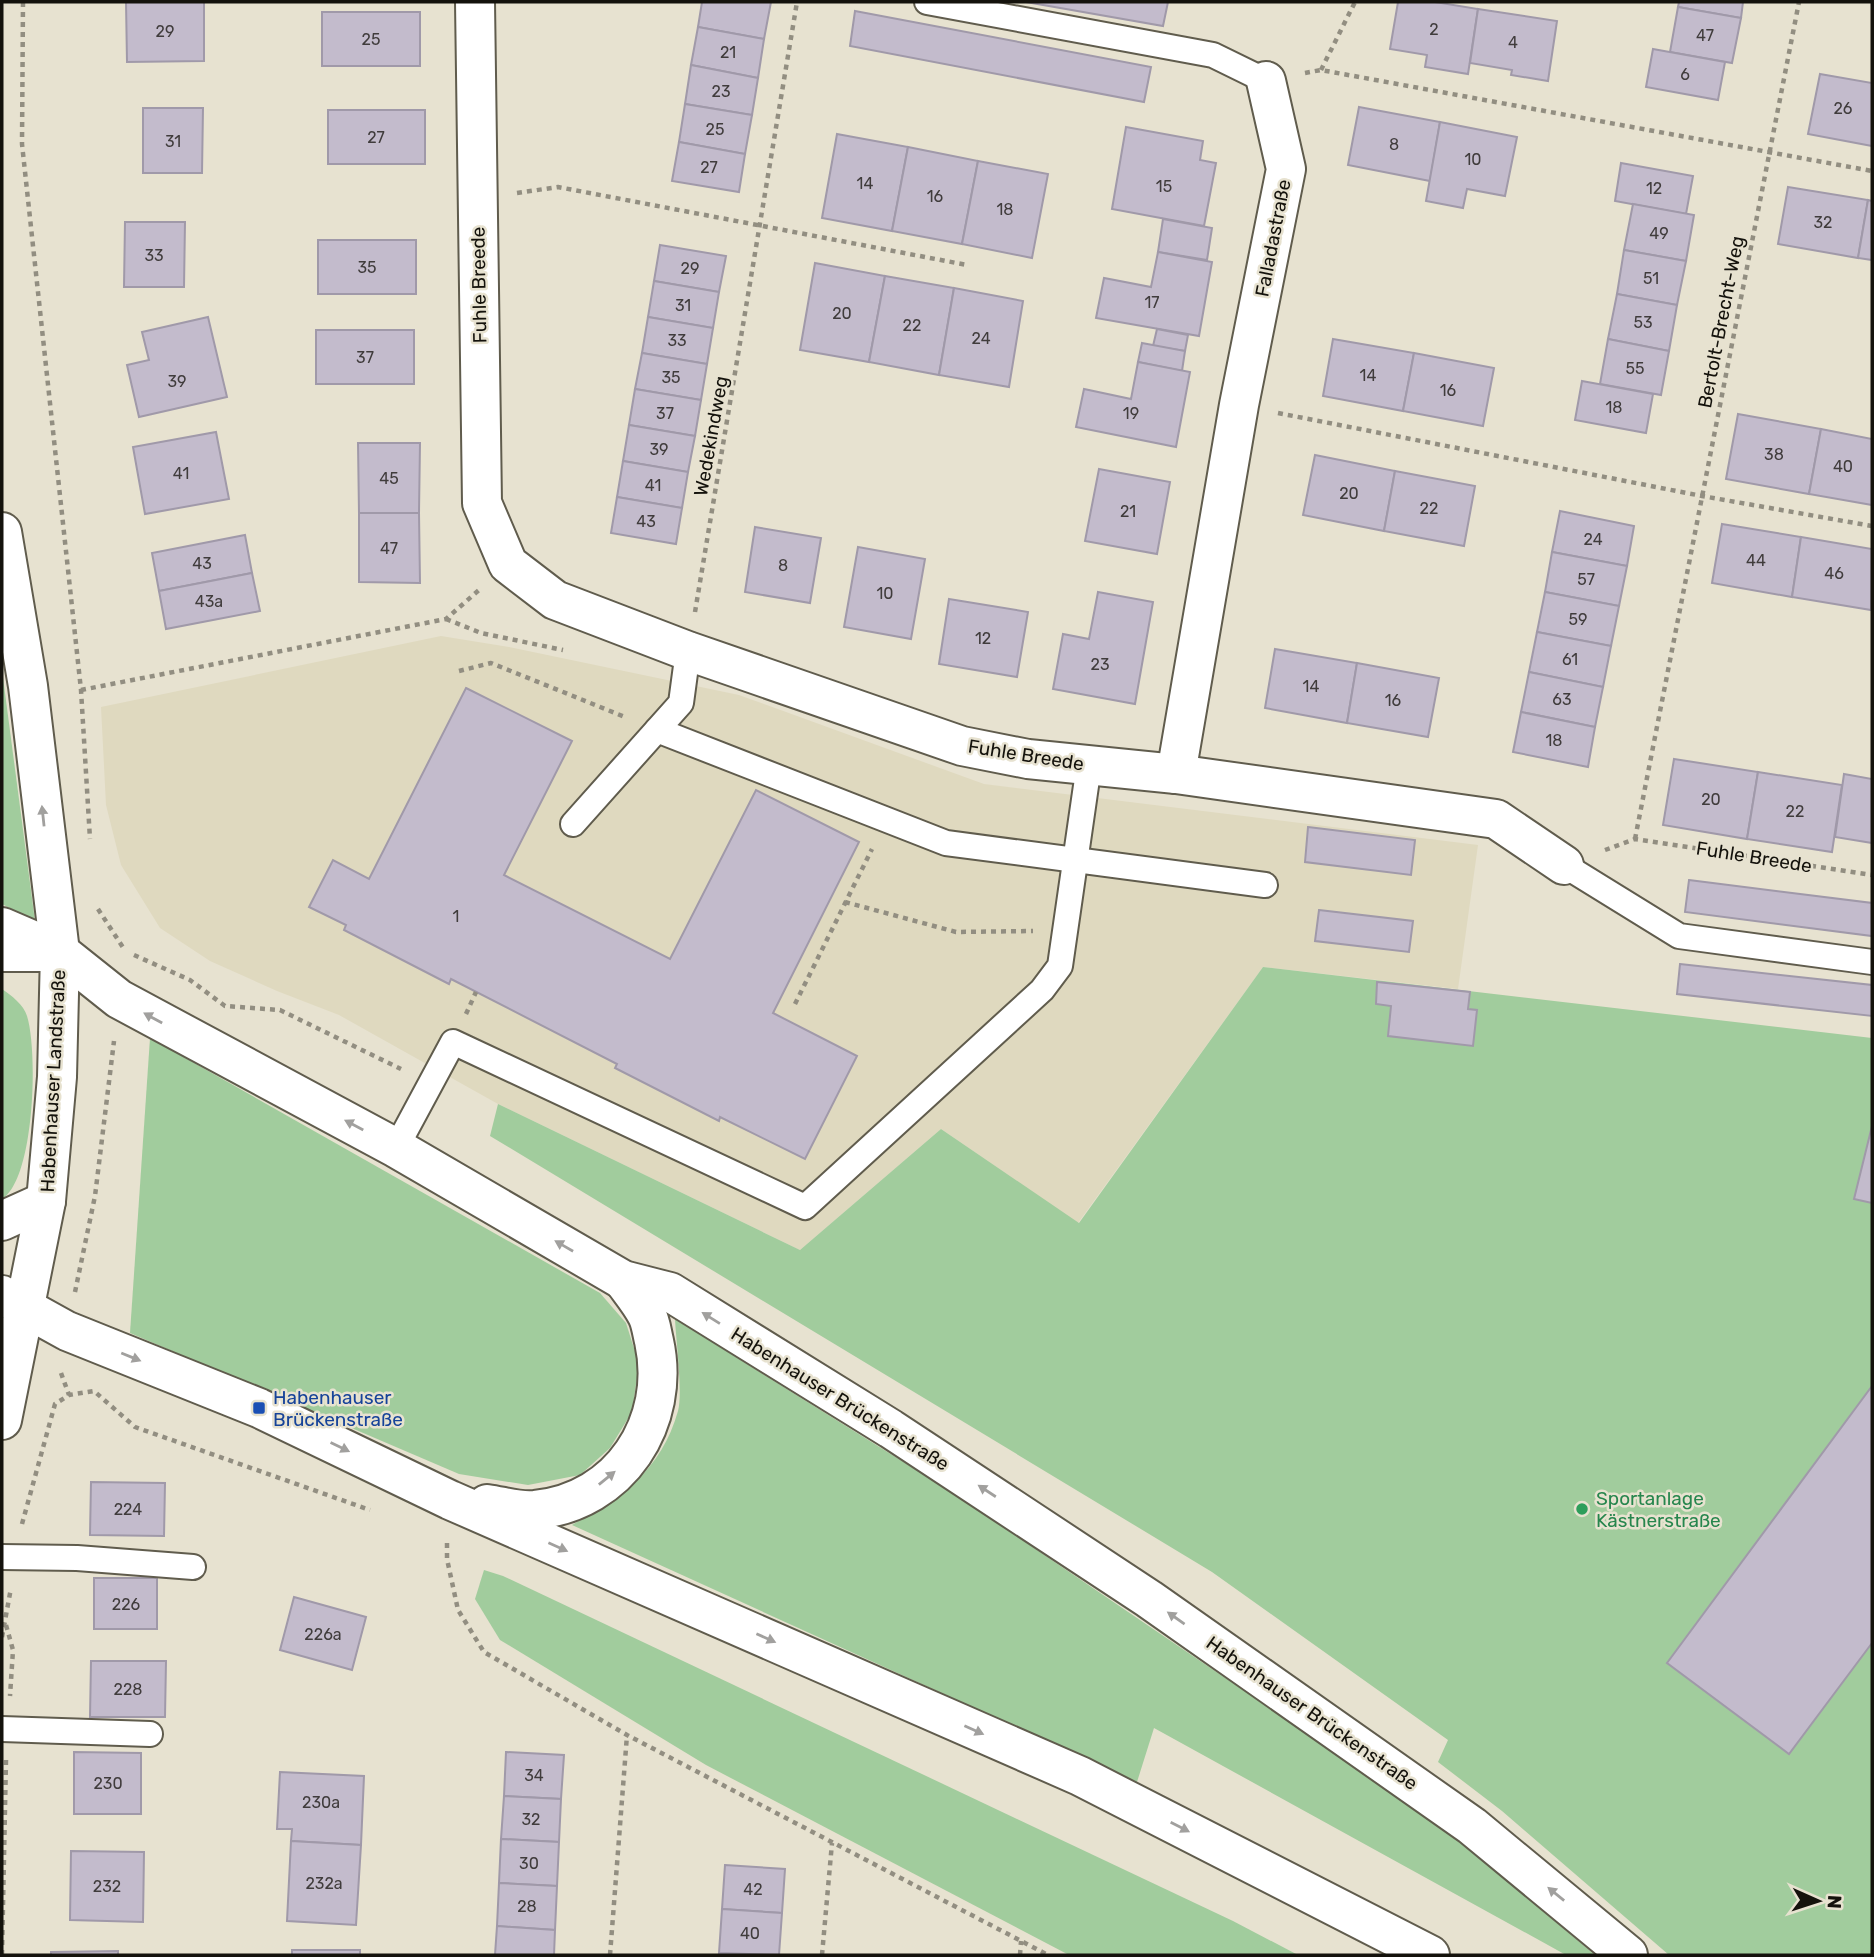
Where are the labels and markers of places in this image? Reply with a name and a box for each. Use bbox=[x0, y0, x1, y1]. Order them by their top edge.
place label: Habenhauser Brückenstraße bbox=[273, 1386, 403, 1431]
marker: Habenhauser Brückenstraße bbox=[251, 1400, 267, 1416]
place label: Sportanlage Kästnerstraße bbox=[1596, 1487, 1721, 1532]
marker: Sportanlage Kästnerstraße bbox=[1574, 1501, 1590, 1517]

